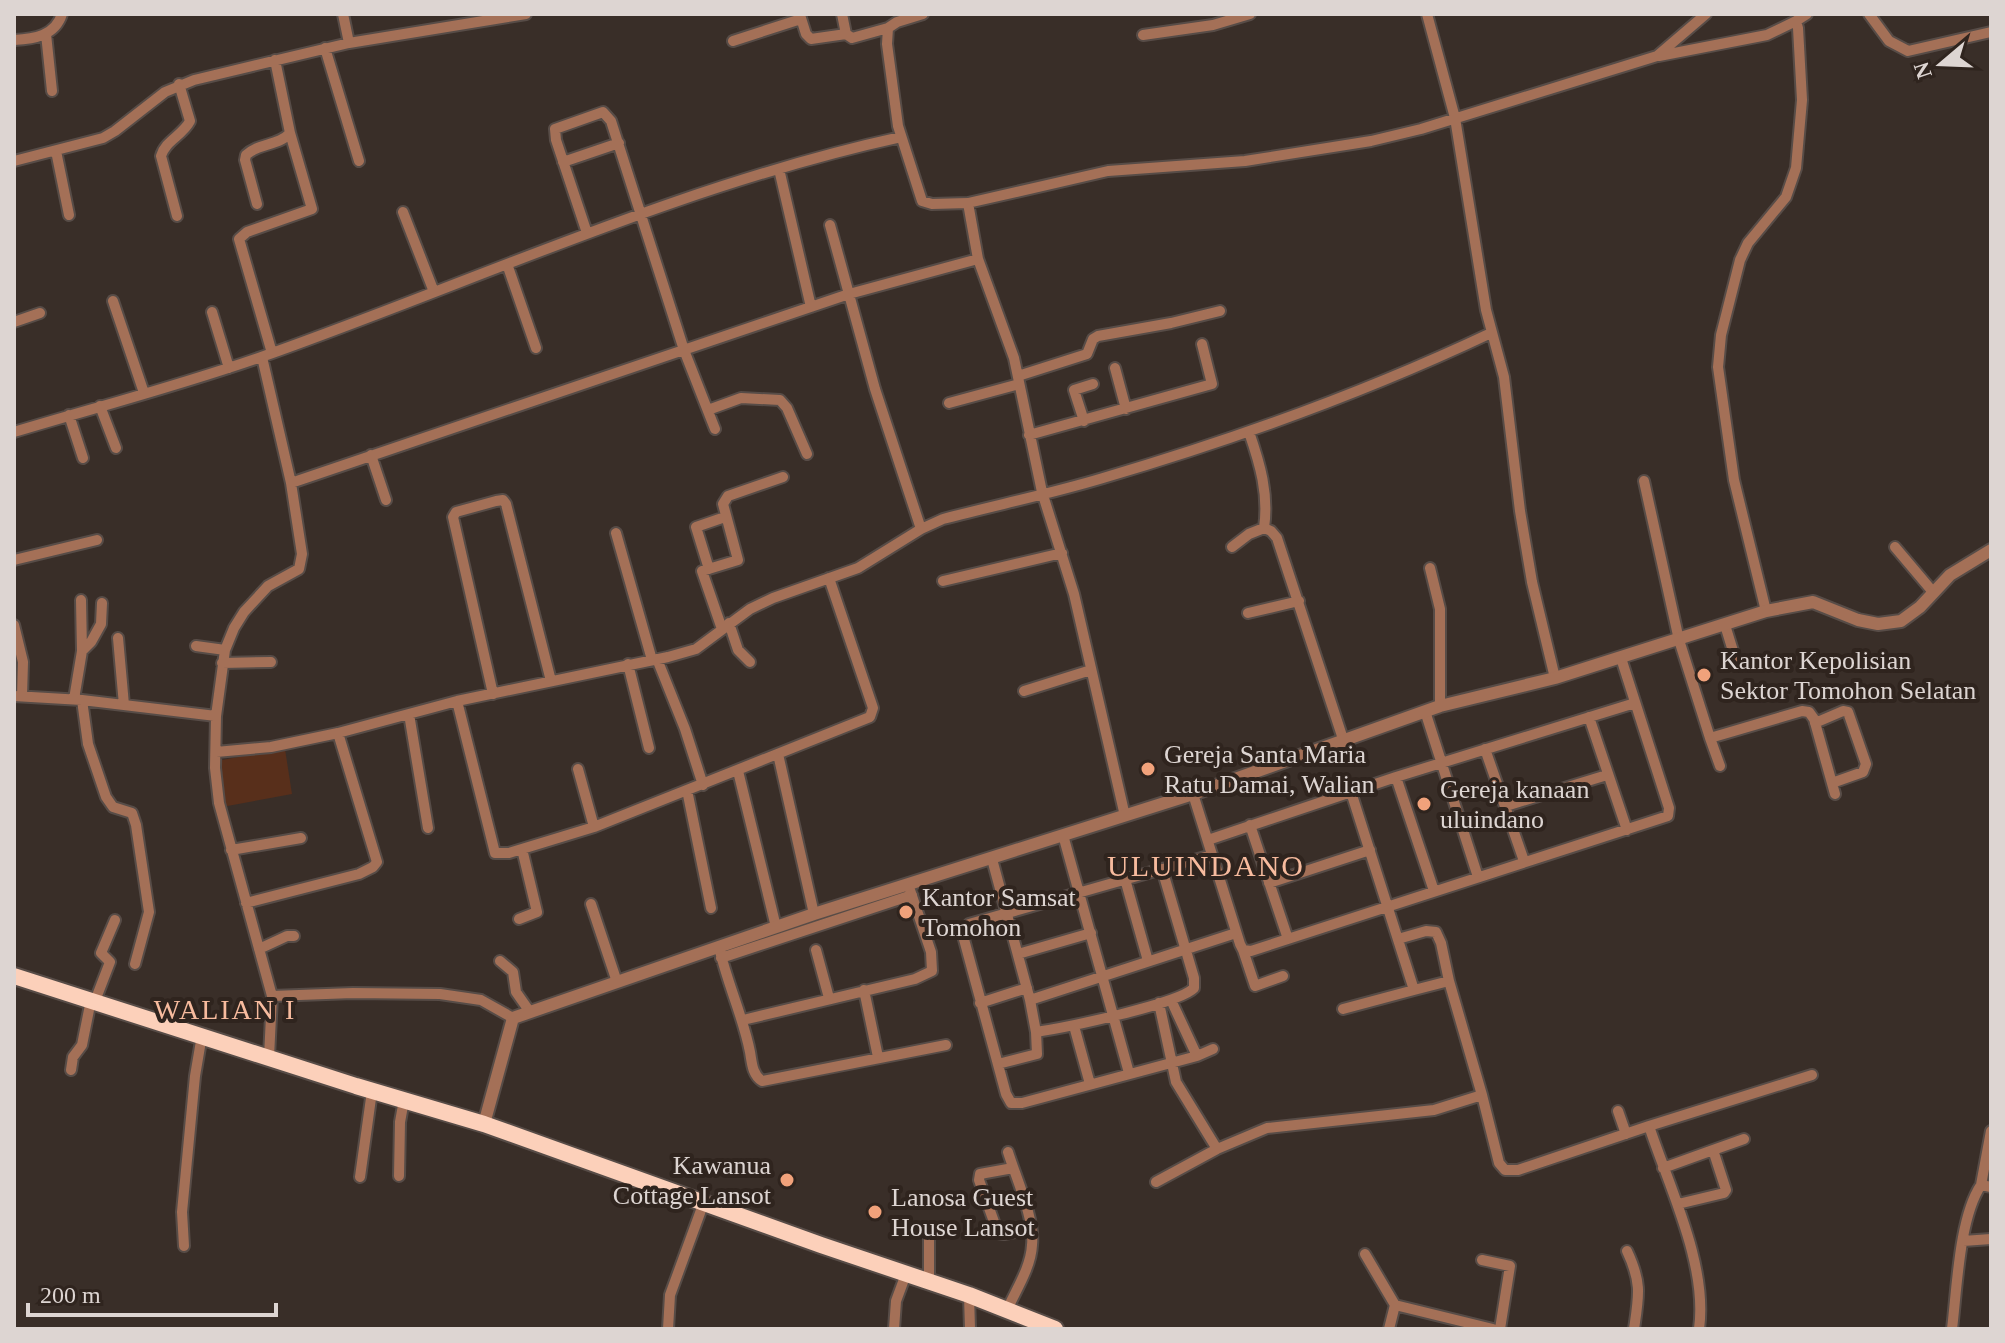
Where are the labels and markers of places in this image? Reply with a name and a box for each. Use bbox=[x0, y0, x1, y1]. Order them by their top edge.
place label: Kantor Kepolisian Sektor Tomohon Selatan bbox=[1720, 646, 1976, 705]
marker: Kantor Kepolisian Sektor Tomohon Selatan bbox=[1695, 666, 1713, 684]
place label: Gereja Santa Maria Ratu Damai, Walian bbox=[1164, 740, 1374, 799]
marker: Gereja Santa Maria Ratu Damai, Walian bbox=[1139, 760, 1157, 778]
place label: Gereja kanaan uluindano bbox=[1440, 775, 1589, 834]
marker: Gereja kanaan uluindano bbox=[1415, 795, 1433, 813]
place label: Kantor Samsat Tomohon bbox=[922, 883, 1077, 942]
marker: Kantor Samsat Tomohon bbox=[897, 903, 915, 921]
place label: Kawanua Cottage Lansot bbox=[613, 1151, 772, 1210]
marker: Kawanua Cottage Lansot bbox=[778, 1171, 796, 1189]
place label: Lanosa Guest House Lansot bbox=[891, 1183, 1035, 1242]
marker: Lanosa Guest House Lansot bbox=[866, 1203, 884, 1221]

